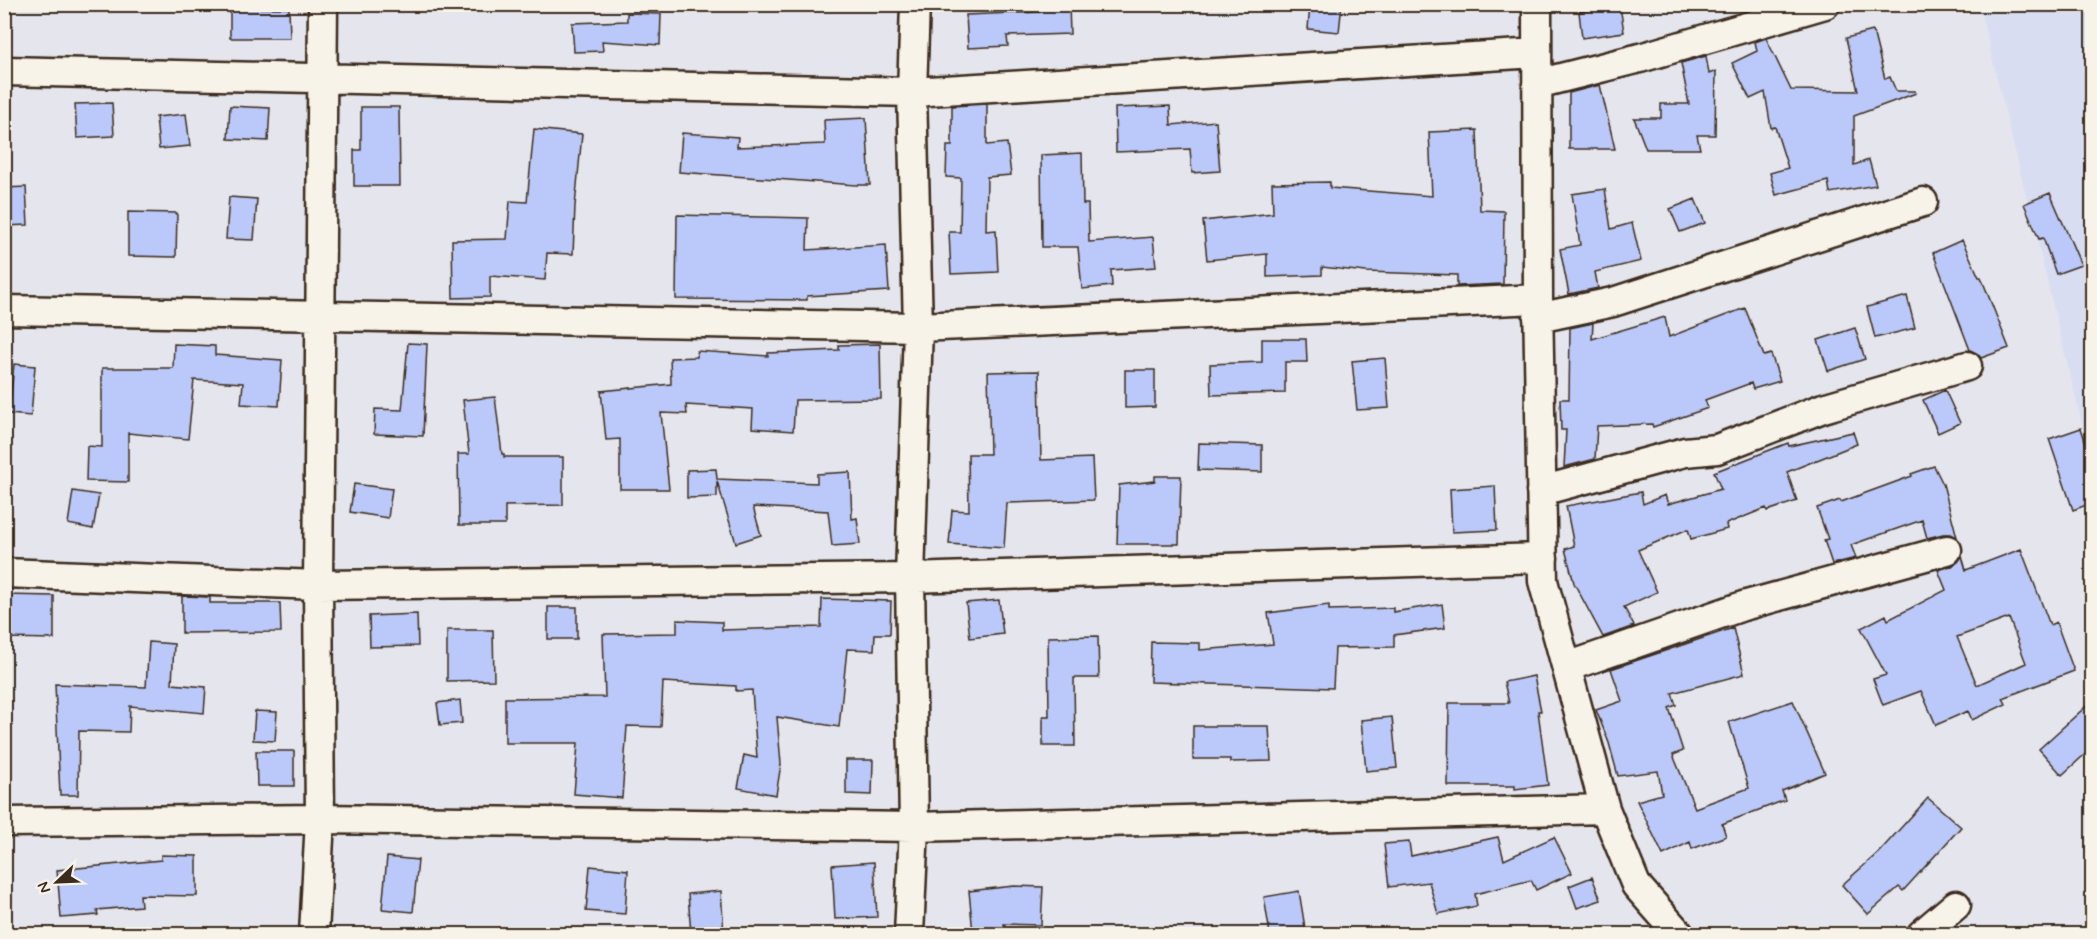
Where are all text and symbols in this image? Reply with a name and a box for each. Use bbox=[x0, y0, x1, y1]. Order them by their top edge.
north arrow bbox=[27, 852, 87, 912]
text: N bbox=[33, 878, 56, 896]

